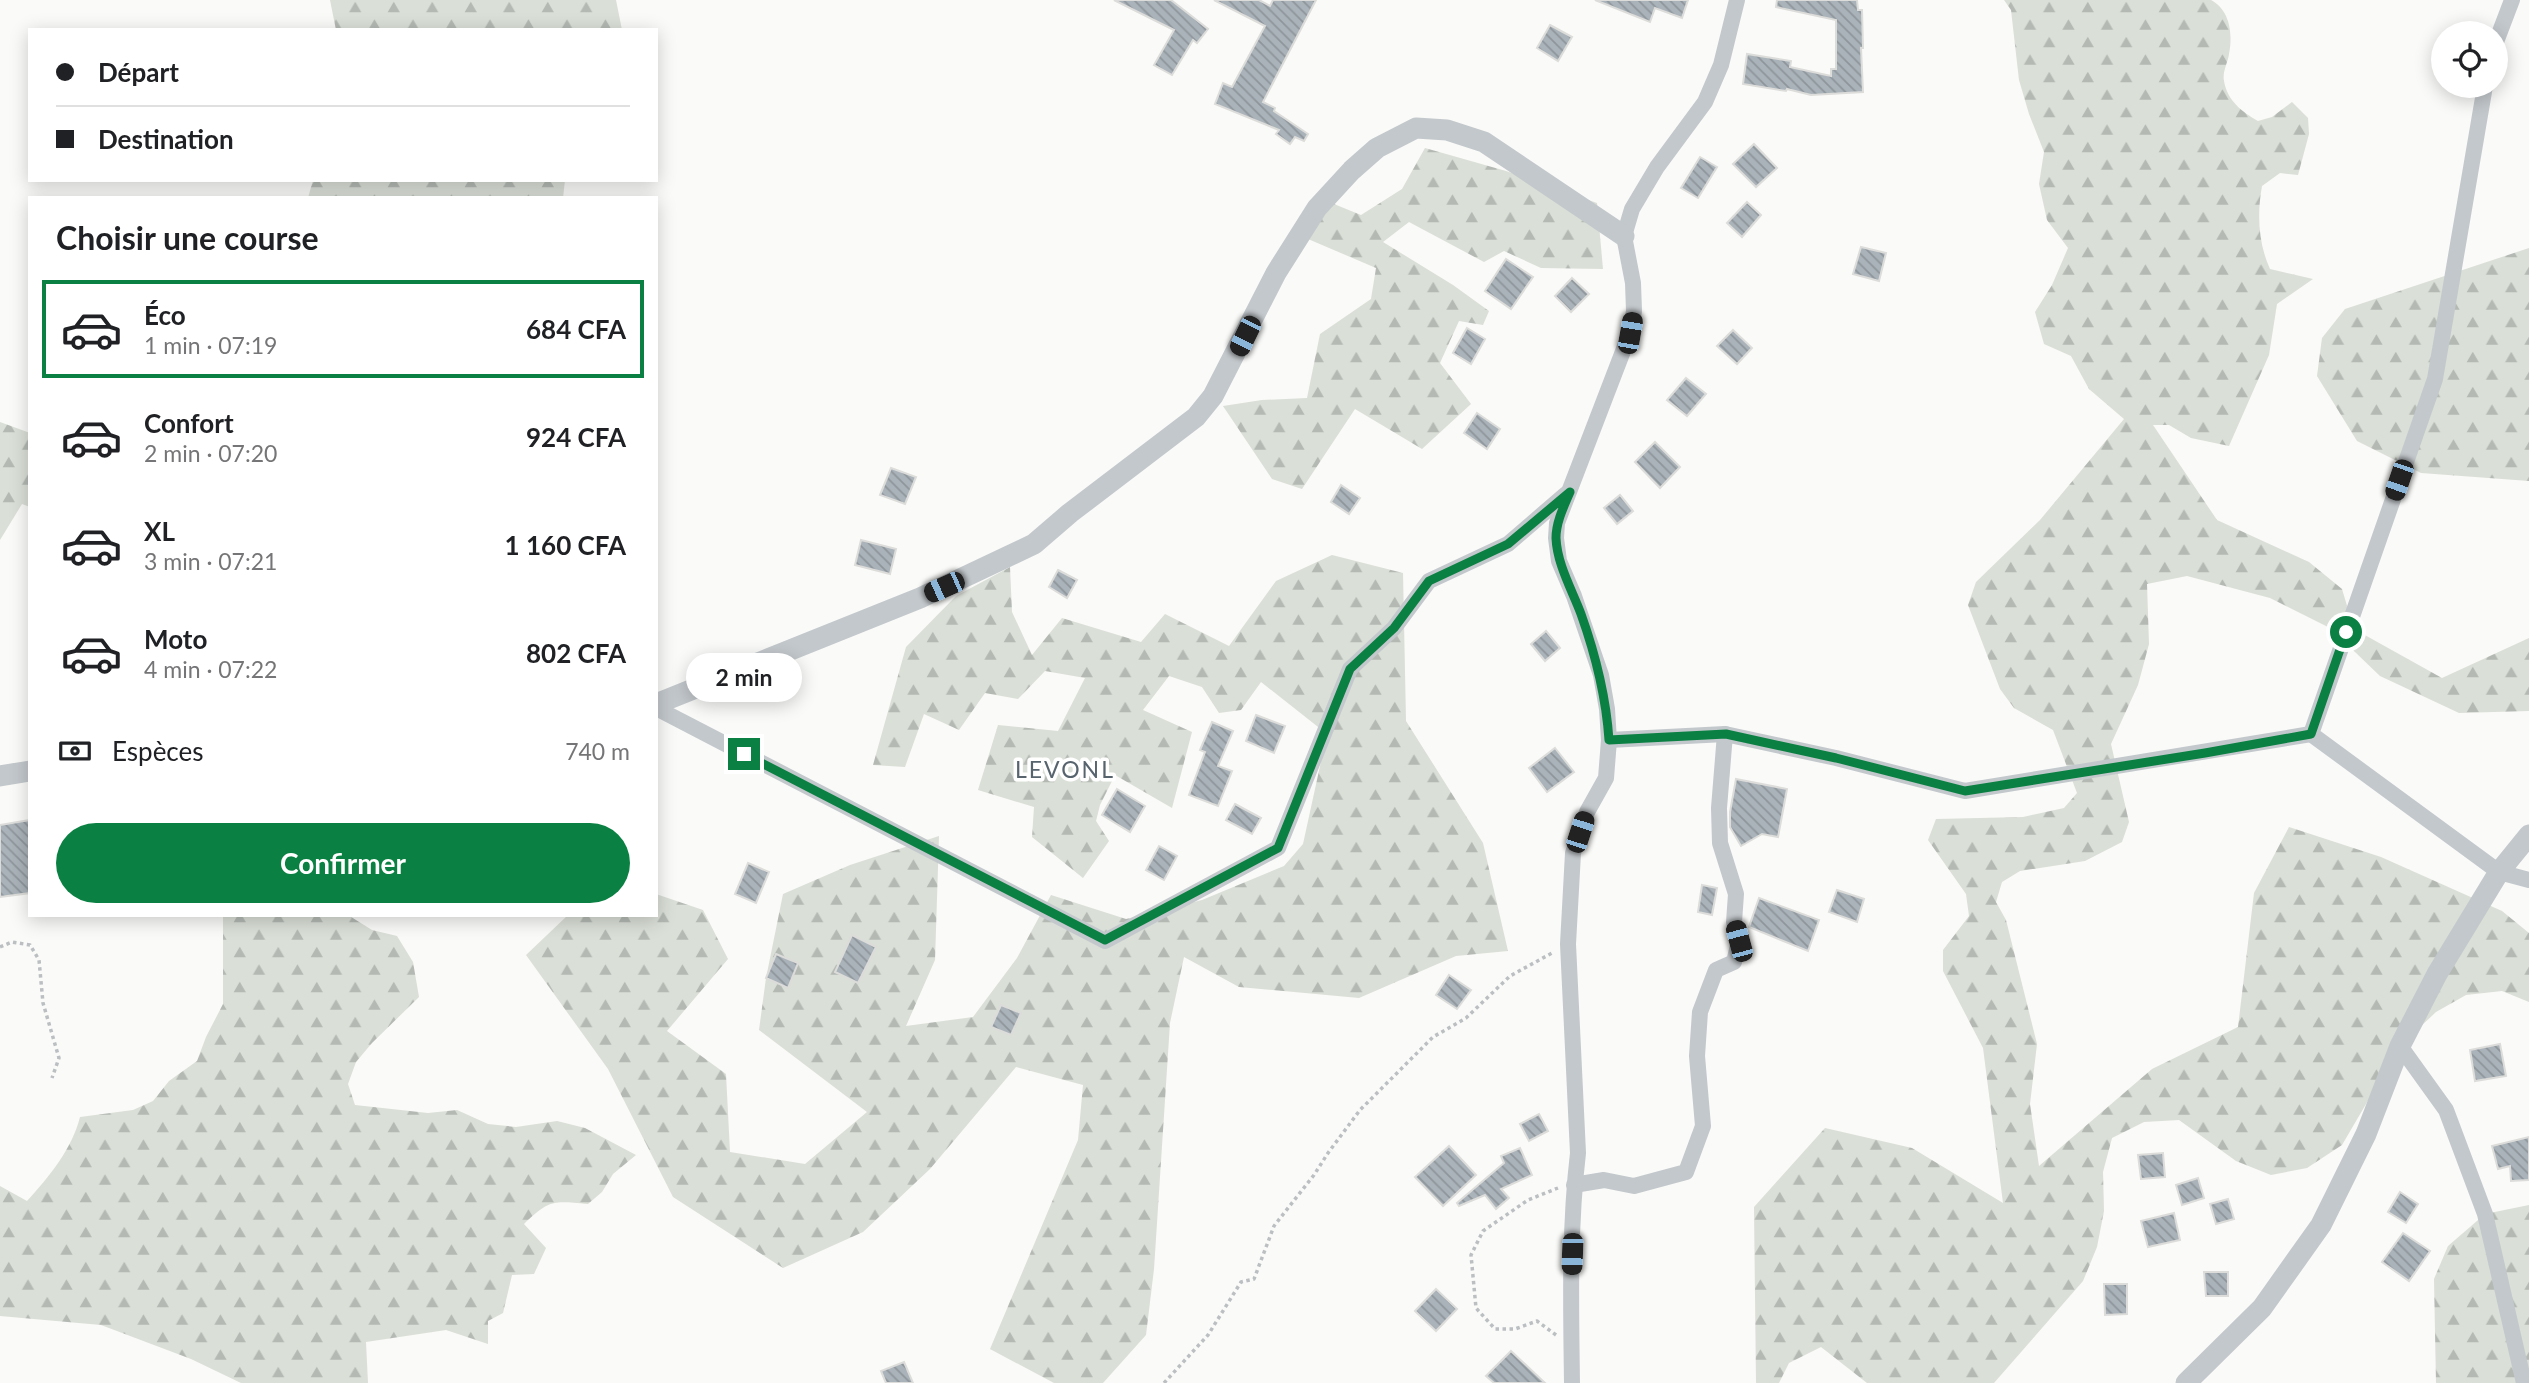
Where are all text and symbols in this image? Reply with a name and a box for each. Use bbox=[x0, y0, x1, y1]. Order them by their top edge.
map controls bbox=[2431, 21, 2508, 98]
button: locate bbox=[2431, 21, 2508, 98]
text: Départ bbox=[98, 56, 179, 88]
text: Destination bbox=[98, 123, 234, 155]
text: Choisir une course bbox=[56, 218, 319, 257]
icon: car bbox=[60, 298, 123, 361]
text: Éco bbox=[144, 299, 186, 331]
car bbox=[1617, 310, 1644, 356]
text: 684 CFA bbox=[526, 313, 626, 345]
car bbox=[1227, 313, 1264, 359]
text: 1 min · 07:19 bbox=[144, 331, 277, 359]
icon: car bbox=[60, 406, 123, 469]
text: Confort bbox=[144, 407, 234, 439]
text: 924 CFA bbox=[526, 421, 626, 453]
text: 2 min · 07:20 bbox=[144, 439, 277, 467]
car bbox=[2383, 457, 2416, 503]
icon: car bbox=[60, 514, 123, 577]
text: XL bbox=[144, 515, 175, 547]
text: 1 160 CFA bbox=[505, 529, 626, 561]
text: 3 min · 07:21 bbox=[144, 547, 277, 575]
car bbox=[921, 569, 968, 605]
route start bbox=[2330, 616, 2362, 648]
icon: car bbox=[60, 622, 123, 685]
text: Moto bbox=[144, 623, 207, 655]
text: 802 CFA bbox=[526, 637, 626, 669]
callout: 2 min bbox=[686, 652, 802, 702]
text: 4 min · 07:22 bbox=[144, 655, 277, 683]
text: 2 min bbox=[715, 663, 773, 691]
icon: cash bbox=[56, 732, 94, 770]
text: Espèces bbox=[112, 735, 204, 767]
text: 740 m bbox=[565, 737, 630, 765]
route end bbox=[728, 738, 760, 770]
district label: LEVONL bbox=[1015, 755, 1115, 783]
car bbox=[1564, 809, 1597, 855]
button: Confirmer bbox=[56, 823, 630, 903]
car bbox=[1724, 918, 1755, 964]
car bbox=[1561, 1233, 1584, 1275]

